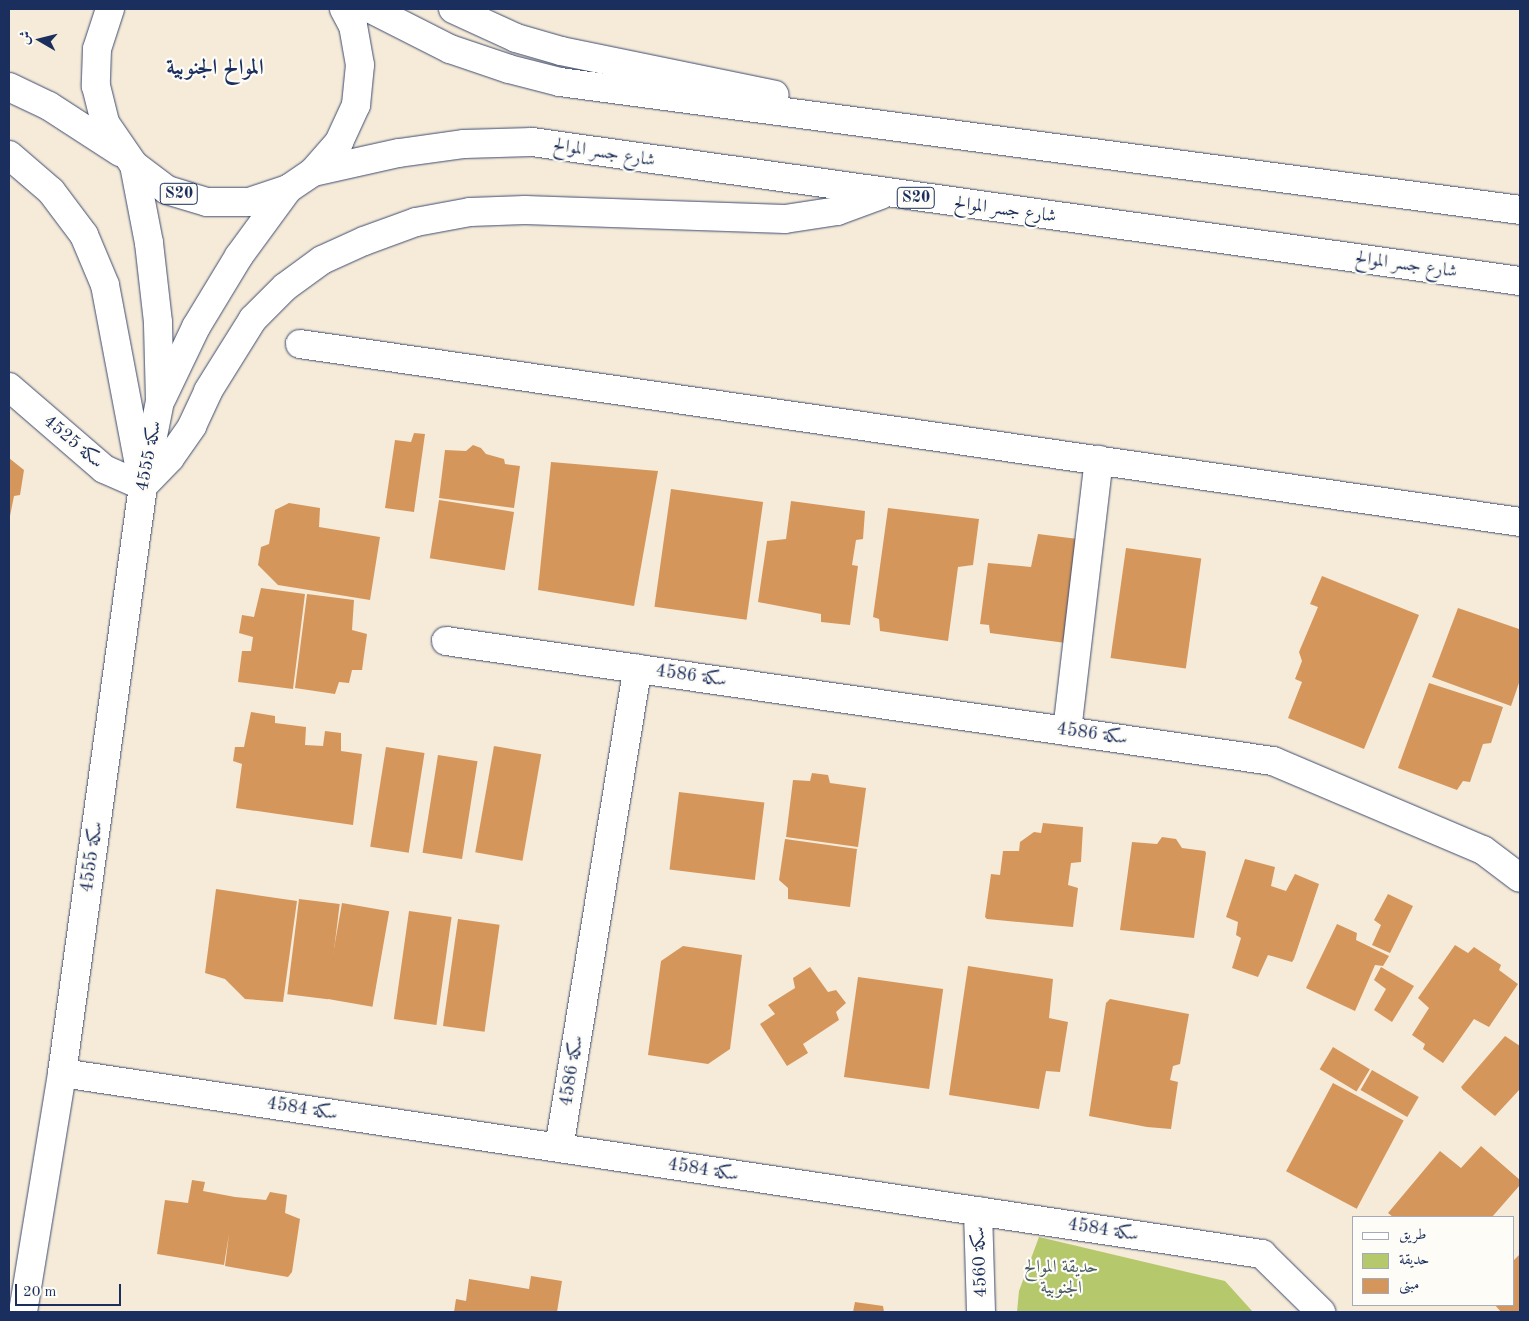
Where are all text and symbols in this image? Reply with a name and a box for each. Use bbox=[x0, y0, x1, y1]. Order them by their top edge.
north arrow bbox=[15, 15, 65, 65]
text: ش bbox=[17, 30, 33, 46]
district label: الموالح الجنوبية bbox=[166, 56, 264, 82]
street label: شارع جسر الموالح bbox=[552, 134, 656, 172]
road number: S20 bbox=[159, 180, 199, 208]
road number: S20 bbox=[896, 184, 936, 212]
street label: شارع جسر الموالح bbox=[953, 192, 1057, 228]
street label: شارع جسر الموالح bbox=[1354, 247, 1458, 283]
street label: سكة 4525 bbox=[39, 411, 107, 473]
street label: سكة 4555 bbox=[132, 419, 166, 493]
street label: سكة 4586 bbox=[654, 660, 728, 692]
street label: سكة 4586 bbox=[1055, 718, 1129, 750]
street label: سكة 4555 bbox=[76, 820, 108, 894]
street label: سكة 4586 bbox=[556, 1034, 588, 1108]
street label: سكة 4584 bbox=[265, 1093, 339, 1125]
street label: سكة 4584 bbox=[666, 1154, 740, 1186]
street label: سكة 4584 bbox=[1066, 1214, 1140, 1246]
legend bbox=[1352, 1216, 1514, 1306]
street label: سكة 4560 bbox=[968, 1226, 992, 1298]
text: طريق bbox=[1399, 1228, 1426, 1243]
text: حديقة bbox=[1399, 1253, 1429, 1268]
park label: حديقة الموالح الجنوبية bbox=[1024, 1257, 1098, 1300]
scale bar bbox=[18, 1274, 124, 1306]
text: مبنى bbox=[1399, 1278, 1419, 1293]
text: 20 m bbox=[23, 1285, 57, 1300]

